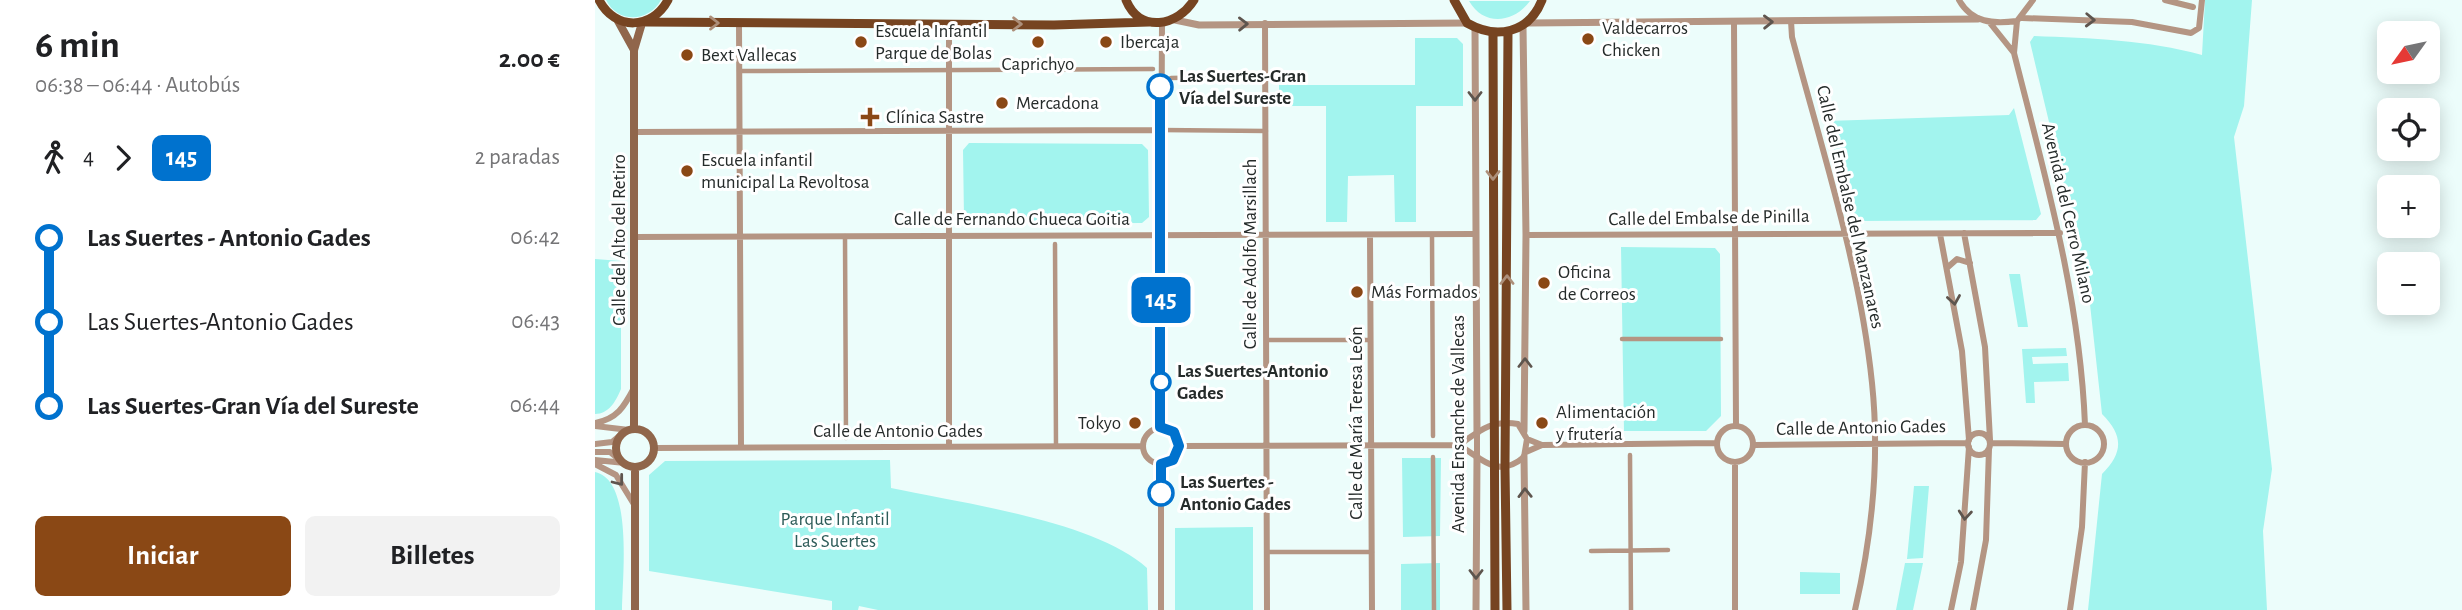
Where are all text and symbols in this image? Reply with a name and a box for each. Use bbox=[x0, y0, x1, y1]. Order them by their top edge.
one-way arrow bbox=[2085, 13, 2096, 28]
one-way arrow bbox=[1763, 14, 1774, 29]
one-way arrow bbox=[709, 15, 720, 31]
one-way arrow bbox=[1012, 16, 1023, 32]
one-way arrow bbox=[1238, 16, 1249, 31]
place label: Valdecarros Chicken bbox=[1602, 19, 1688, 60]
north arrow bbox=[2377, 21, 2439, 84]
map controls bbox=[2377, 21, 2440, 315]
place label: Escuela Infantil Parque de Bolas bbox=[875, 22, 992, 63]
text: 6 min bbox=[35, 27, 120, 65]
marker: Valdecarros Chicken bbox=[1580, 31, 1596, 47]
place label: Ibercaja bbox=[1120, 33, 1180, 52]
marker: Escuela Infantil Parque de Bolas bbox=[853, 34, 869, 50]
marker: Caprichyo bbox=[1030, 34, 1046, 50]
marker: Ibercaja bbox=[1098, 34, 1114, 50]
text: 2.00 € bbox=[499, 46, 560, 72]
place label: Bext Vallecas bbox=[701, 46, 797, 65]
marker: Bext Vallecas bbox=[679, 47, 695, 63]
place label: Caprichyo bbox=[1002, 55, 1074, 74]
place label: Las Suertes-Gran Vía del Sureste bbox=[1179, 67, 1306, 108]
text: 06:38 – 06:44 · Autobús bbox=[35, 74, 240, 97]
marker: Las Suertes-Gran Vía del Sureste bbox=[1147, 74, 1173, 100]
street label: Calle del Embalse del Manzanares bbox=[1813, 84, 1887, 330]
one-way arrow bbox=[1467, 91, 1483, 102]
place label: Mercadona bbox=[1016, 94, 1099, 113]
marker: Mercadona bbox=[994, 95, 1010, 111]
button: locate bbox=[2377, 98, 2440, 161]
marker: Clínica Sastre bbox=[860, 107, 880, 127]
place label: Clínica Sastre bbox=[886, 108, 984, 127]
street label: Avenida del Cerro Milano bbox=[2038, 121, 2098, 305]
icon: walk bbox=[35, 139, 73, 177]
icon: forward bbox=[104, 139, 142, 177]
text: 4 bbox=[83, 146, 94, 169]
text: 145 bbox=[166, 146, 197, 170]
text: 2 paradas bbox=[475, 146, 560, 169]
place label: Escuela infantil municipal La Revoltosa bbox=[701, 151, 870, 192]
street label: Calle del Alto del Retiro bbox=[610, 154, 629, 326]
street label: Calle de Adolfo Marsillach bbox=[1241, 159, 1260, 349]
marker: Escuela infantil municipal La Revoltosa bbox=[679, 163, 695, 179]
one-way arrow bbox=[1485, 170, 1501, 180]
button: + bbox=[2377, 175, 2440, 238]
street label: Calle del Embalse de Pinilla bbox=[1608, 207, 1810, 229]
street label: Calle de Fernando Chueca Goitia bbox=[894, 210, 1130, 229]
text: Las Suertes - Antonio Gades bbox=[87, 225, 371, 251]
text: 06:42 bbox=[510, 226, 560, 249]
button: − bbox=[2377, 252, 2440, 315]
place label: Oficina de Correos bbox=[1558, 263, 1636, 304]
one-way arrow bbox=[1499, 275, 1515, 285]
marker: Oficina de Correos bbox=[1536, 275, 1552, 291]
line badge: 145 bbox=[1121, 277, 1201, 323]
place label: Más Formados bbox=[1371, 283, 1478, 302]
marker: Más Formados bbox=[1349, 284, 1365, 300]
text: 145 bbox=[1145, 288, 1177, 312]
one-way arrow bbox=[1946, 294, 1961, 306]
text: Las Suertes-Antonio Gades bbox=[87, 309, 354, 335]
text: 06:43 bbox=[511, 310, 560, 333]
street label: Avenida Ensanche de Vallecas bbox=[1449, 315, 1468, 533]
street label: Calle de María Teresa León bbox=[1347, 326, 1366, 520]
one-way arrow bbox=[1517, 357, 1533, 368]
place label: Las Suertes-Antonio Gades bbox=[1177, 362, 1328, 403]
marker: Las Suertes-Antonio Gades bbox=[1151, 372, 1171, 392]
text: Las Suertes-Gran Vía del Sureste bbox=[87, 393, 419, 419]
text: 06:44 bbox=[510, 394, 560, 417]
place label: Alimentación y frutería bbox=[1555, 403, 1656, 444]
place label: Tokyo bbox=[1078, 414, 1121, 433]
marker: Tokyo bbox=[1127, 415, 1143, 431]
marker: Alimentación y frutería bbox=[1534, 415, 1550, 431]
street label: Calle de Antonio Gades bbox=[1776, 417, 1946, 439]
street label: Calle de Antonio Gades bbox=[813, 422, 983, 441]
one-way arrow bbox=[610, 473, 623, 485]
place label: Las Suertes - Antonio Gades bbox=[1180, 473, 1291, 514]
marker: Las Suertes - Antonio Gades bbox=[1148, 480, 1174, 506]
one-way arrow bbox=[1517, 487, 1532, 498]
park label: Parque Infantil Las Suertes bbox=[780, 510, 890, 551]
one-way arrow bbox=[1958, 510, 1973, 521]
button: Iniciar bbox=[35, 516, 291, 596]
button: Billetes bbox=[305, 516, 560, 596]
one-way arrow bbox=[1468, 569, 1484, 580]

